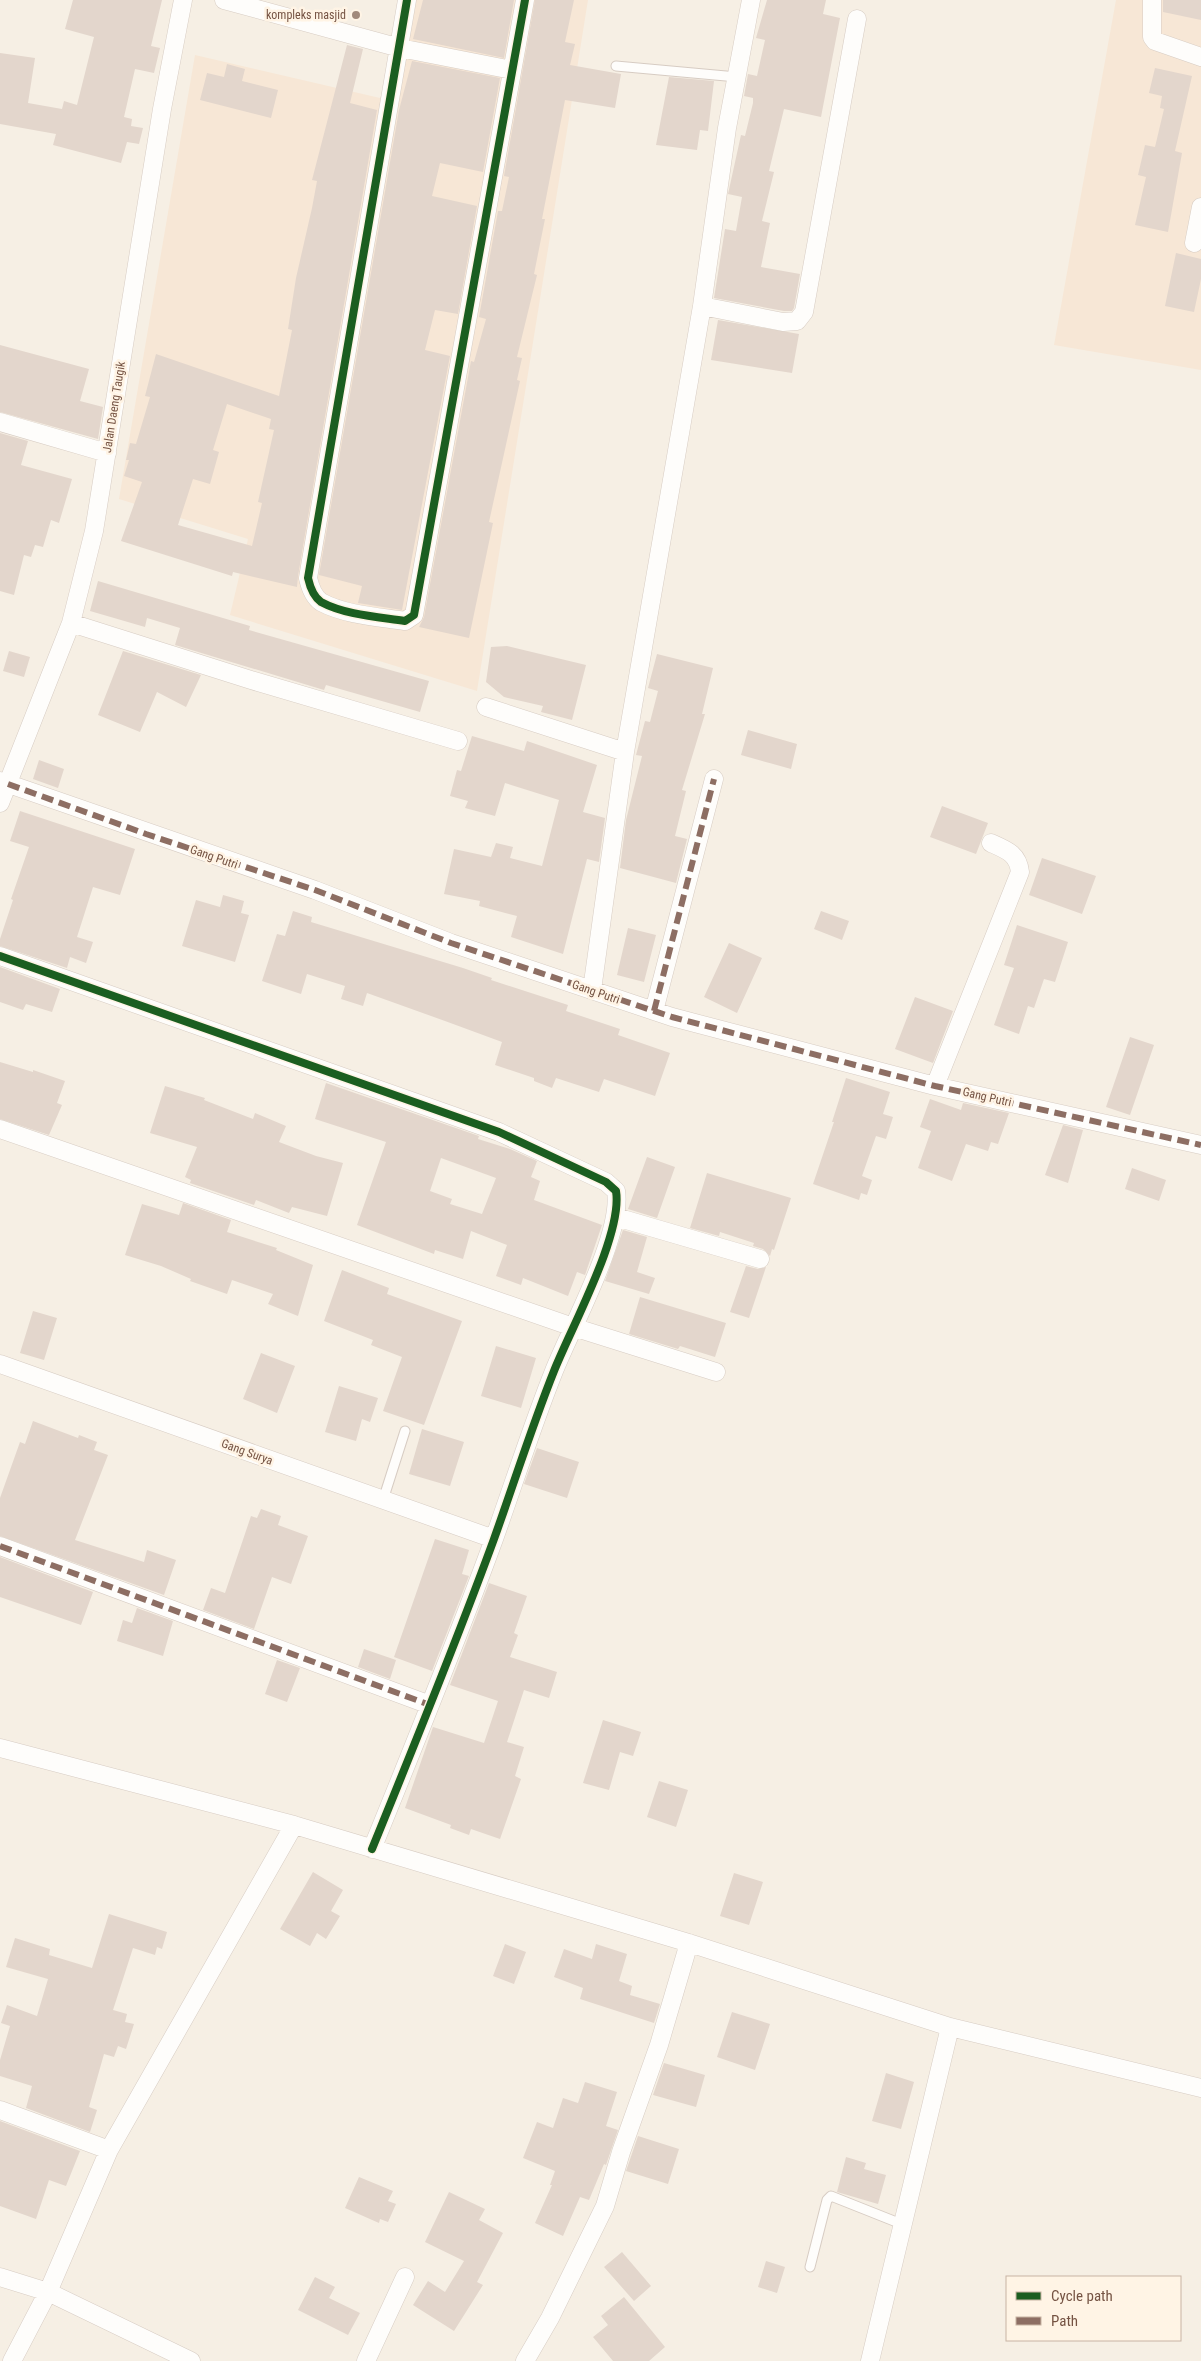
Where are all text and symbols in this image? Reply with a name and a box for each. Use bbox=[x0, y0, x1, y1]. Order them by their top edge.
place label: kompleks masjid bbox=[266, 8, 346, 22]
marker: kompleks masjid bbox=[350, 9, 362, 21]
street label: Jalan Daeng Taugik bbox=[100, 360, 128, 454]
street label: Gang Putri bbox=[188, 842, 240, 872]
street label: Gang Putri bbox=[570, 977, 622, 1007]
street label: Gang Putri bbox=[961, 1085, 1013, 1109]
street label: Gang Surya bbox=[219, 1436, 275, 1468]
legend bbox=[1006, 2276, 1181, 2341]
text: Cycle path bbox=[1051, 2287, 1113, 2305]
text: Path bbox=[1051, 2312, 1078, 2330]

